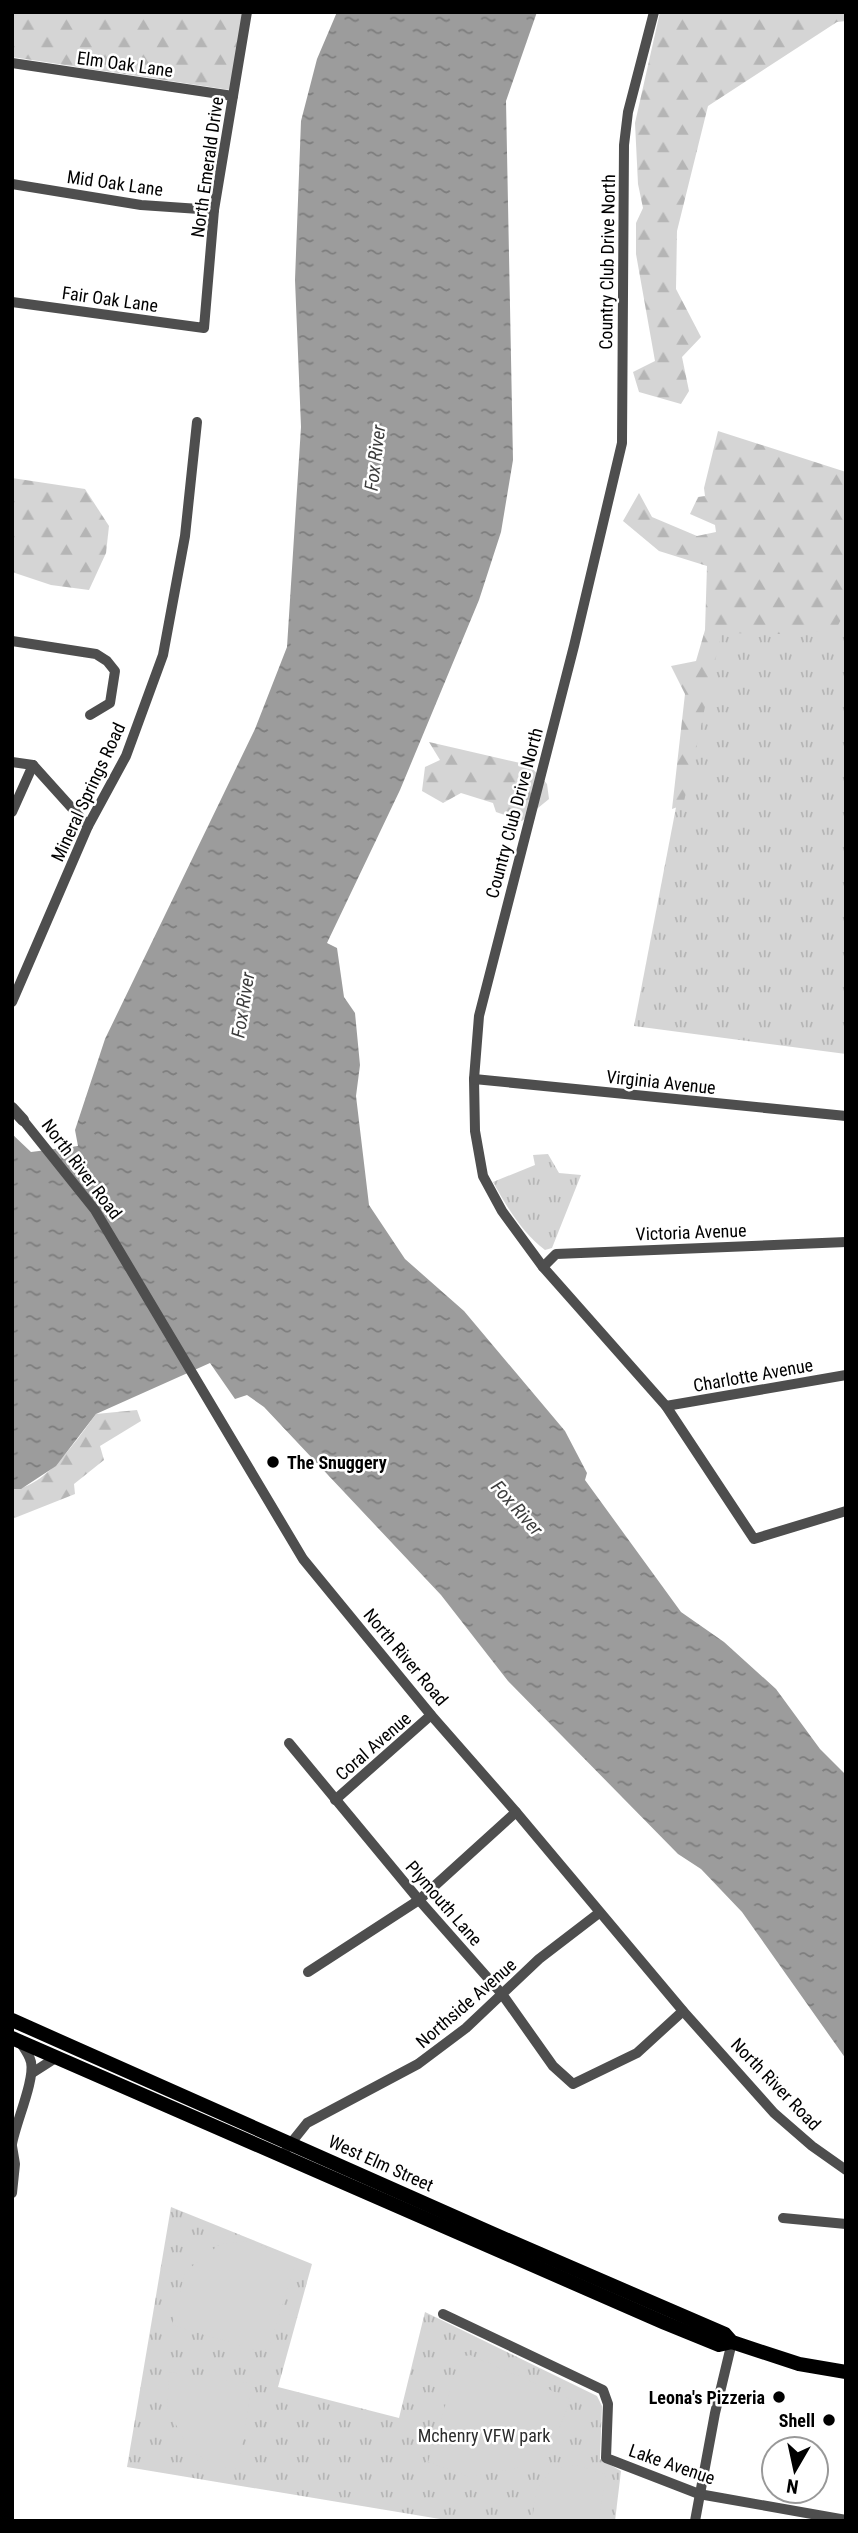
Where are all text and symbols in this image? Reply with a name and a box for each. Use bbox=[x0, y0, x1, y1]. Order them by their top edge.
street label: Elm Oak Lane bbox=[76, 47, 174, 81]
street label: North Emerald Drive bbox=[187, 95, 227, 239]
street label: Mid Oak Lane bbox=[66, 166, 164, 200]
street label: Country Club Drive North bbox=[595, 174, 619, 350]
street label: Fair Oak Lane bbox=[61, 282, 159, 316]
water label: Fox River bbox=[360, 423, 390, 492]
street label: Mineral Springs Road bbox=[47, 719, 129, 865]
street label: Country Club Drive North bbox=[481, 726, 547, 900]
water label: Fox River bbox=[226, 970, 260, 1039]
street label: Virginia Avenue bbox=[605, 1066, 717, 1098]
street label: North River Road bbox=[38, 1115, 126, 1223]
street label: Victoria Avenue bbox=[635, 1220, 747, 1244]
street label: Charlotte Avenue bbox=[691, 1354, 815, 1396]
place label: The Snuggery bbox=[287, 1452, 387, 1473]
marker: The Snuggery bbox=[265, 1454, 281, 1470]
water label: Fox River bbox=[486, 1476, 548, 1541]
street label: North River Road bbox=[359, 1604, 453, 1710]
street label: Coral Avenue bbox=[331, 1708, 415, 1784]
street label: Plymouth Lane bbox=[402, 1856, 486, 1950]
street label: Northside Avenue bbox=[412, 1954, 520, 2052]
street label: North River Road bbox=[727, 2034, 825, 2134]
street label: West Elm Street bbox=[325, 2131, 437, 2195]
place label: Leona's Pizzeria bbox=[649, 2387, 765, 2408]
marker: Leona's Pizzeria bbox=[771, 2389, 787, 2405]
place label: Shell bbox=[779, 2410, 815, 2431]
marker: Shell bbox=[821, 2412, 837, 2428]
park label: Mchenry VFW park bbox=[418, 2425, 550, 2446]
north arrow bbox=[760, 2435, 830, 2505]
street label: Lake Avenue bbox=[626, 2440, 718, 2488]
text: N bbox=[785, 2474, 800, 2499]

